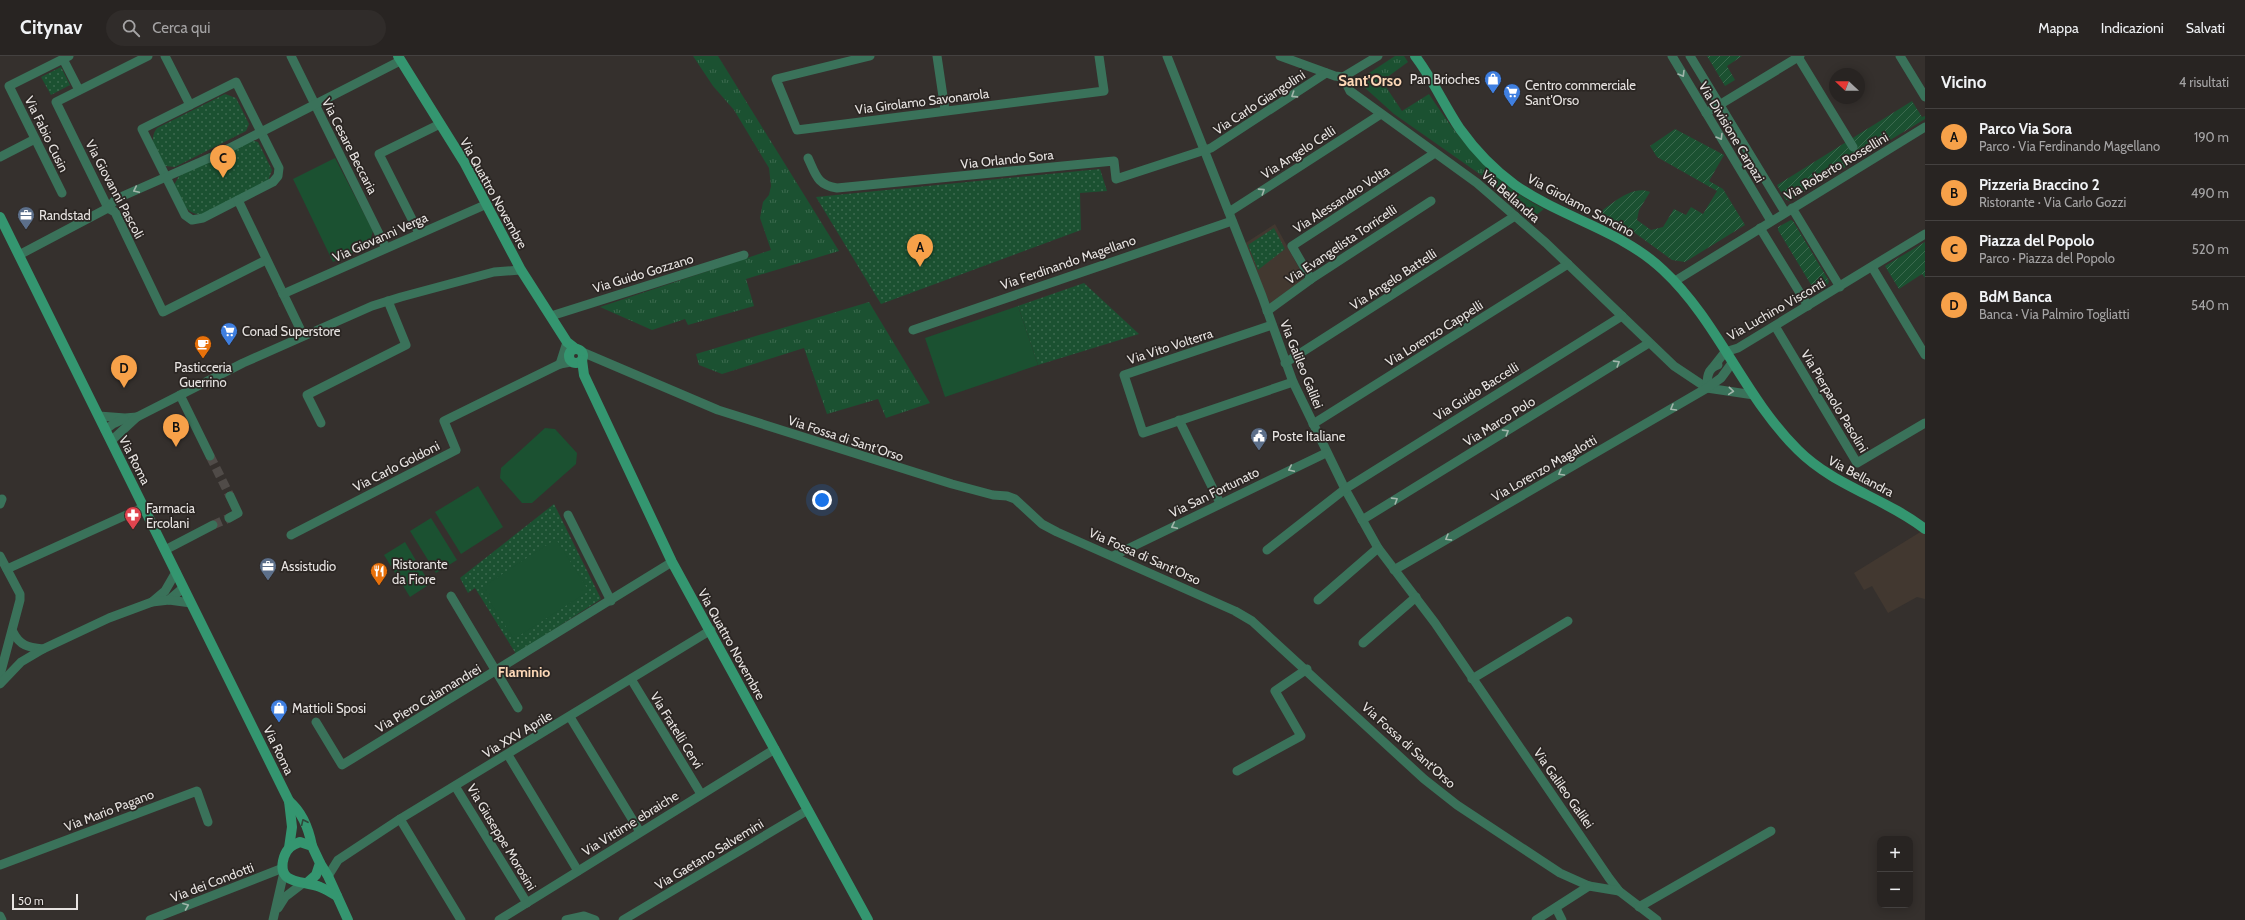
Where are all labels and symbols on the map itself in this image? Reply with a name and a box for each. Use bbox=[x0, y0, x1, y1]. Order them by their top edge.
street label: Via Carlo Giangolini bbox=[1210, 66, 1308, 138]
north arrow bbox=[1829, 68, 1865, 104]
shop icon: Pan Brioches bbox=[1483, 69, 1503, 94]
one-way arrow bbox=[1678, 70, 1685, 77]
place label: Pan Brioches bbox=[1410, 71, 1481, 87]
district label: Sant'Orso bbox=[1338, 72, 1402, 90]
place label: Centro commerciale Sant'Orso bbox=[1525, 77, 1636, 108]
street label: Via Divisione Carpazi bbox=[1696, 79, 1768, 185]
supermarket icon: Centro commerciale Sant'Orso bbox=[1502, 82, 1522, 107]
street label: Via Girolamo Savonarola bbox=[854, 85, 991, 117]
one-way arrow bbox=[1291, 90, 1298, 97]
street label: Via Fabio Cusin bbox=[22, 93, 72, 175]
street label: Via Cesare Beccaria bbox=[319, 95, 381, 197]
street label: Via Angelo Celli bbox=[1258, 122, 1338, 182]
street label: Via Roberto Rossellini bbox=[1781, 129, 1891, 203]
one-way arrow bbox=[1716, 133, 1723, 140]
street label: Via Quattro Novembre bbox=[457, 135, 531, 251]
street label: Via Giovanni Pascoli bbox=[82, 137, 148, 241]
pin: C bbox=[210, 145, 236, 178]
street label: Via Orlando Sora bbox=[960, 146, 1055, 172]
street label: Via Alessandro Volta bbox=[1290, 162, 1393, 236]
street label: Via Bellandra bbox=[1479, 166, 1544, 226]
street label: Via Girolamo Soncino bbox=[1525, 170, 1637, 240]
one-way arrow bbox=[132, 185, 140, 193]
one-way arrow bbox=[1258, 188, 1265, 196]
street label: Via Evangelista Torricelli bbox=[1282, 201, 1400, 287]
office icon: Randstad bbox=[16, 205, 36, 230]
place label: Randstad bbox=[39, 207, 91, 223]
street label: Via Giovanni Verga bbox=[330, 209, 431, 265]
street label: Via Ferdinando Magellano bbox=[998, 231, 1138, 293]
pin: A bbox=[907, 234, 933, 267]
street label: Via Angelo Battelli bbox=[1347, 245, 1439, 313]
street label: Via Guido Gozzano bbox=[591, 250, 695, 296]
street label: Via Luchino Visconti bbox=[1724, 274, 1828, 344]
street label: Via Lorenzo Cappelli bbox=[1382, 296, 1486, 370]
street label: Via Galileo Galilei bbox=[1277, 317, 1327, 411]
supermarket icon: Conad Superstore bbox=[219, 321, 239, 346]
place label: Conad Superstore bbox=[242, 323, 341, 339]
street label: Via Vito Volterra bbox=[1125, 324, 1215, 367]
cafe icon: Pasticceria Guerrino bbox=[193, 334, 213, 359]
street label: Via Pierpaolo Pasolini bbox=[1798, 347, 1872, 455]
pin: D bbox=[111, 355, 137, 388]
street label: Via Guido Baccelli bbox=[1431, 358, 1521, 424]
place label: Pasticceria Guerrino bbox=[174, 359, 232, 390]
one-way arrow bbox=[1612, 361, 1619, 368]
one-way arrow bbox=[1728, 386, 1734, 395]
street label: Via Marco Polo bbox=[1460, 393, 1538, 449]
one-way arrow bbox=[1670, 403, 1677, 410]
street label: Via Fossa di Sant'Orso bbox=[786, 412, 906, 464]
pin: B bbox=[163, 414, 189, 447]
public building icon: Poste Italiane bbox=[1249, 426, 1269, 451]
place label: Poste Italiane bbox=[1272, 428, 1346, 444]
one-way arrow bbox=[1502, 429, 1509, 436]
street label: Via Lorenzo Magalotti bbox=[1489, 431, 1599, 505]
street label: Via Roma bbox=[116, 433, 154, 488]
street label: Via Carlo Goldoni bbox=[350, 437, 442, 495]
street label: Via Bellandra bbox=[1825, 452, 1897, 500]
street label: Via San Fortunato bbox=[1166, 463, 1262, 521]
one-way arrow bbox=[1288, 464, 1295, 472]
one-way arrow bbox=[1557, 469, 1565, 476]
your location bbox=[812, 490, 832, 510]
one-way arrow bbox=[1391, 497, 1398, 505]
place label: Farmacia Ercolani bbox=[146, 500, 196, 531]
pharmacy icon: Farmacia Ercolani bbox=[123, 505, 143, 530]
one-way arrow bbox=[1171, 521, 1178, 528]
street label: Via Fossa di Sant'Orso bbox=[1087, 524, 1203, 588]
one-way arrow bbox=[1445, 534, 1452, 541]
office icon: Assistudio bbox=[258, 556, 278, 581]
place label: Ristorante da Fiore bbox=[392, 556, 448, 587]
place label: Assistudio bbox=[281, 558, 336, 574]
restaurant icon: Ristorante da Fiore bbox=[369, 561, 389, 586]
street label: Via Quattro Novembre bbox=[695, 586, 769, 702]
street label: Via Piero Calamandrei bbox=[372, 660, 484, 736]
district label: Flaminio bbox=[498, 663, 550, 681]
street label: Via Fratelli Cervi bbox=[647, 689, 707, 771]
shop icon: Mattioli Sposi bbox=[269, 698, 289, 723]
street label: Via Fossa di Sant'Orso bbox=[1359, 699, 1459, 791]
place label: Mattioli Sposi bbox=[292, 700, 366, 716]
street label: Via XXV Aprile bbox=[479, 707, 555, 761]
street label: Via Roma bbox=[260, 723, 298, 778]
street label: Via Galileo Galilei bbox=[1530, 745, 1598, 831]
street label: Via Giuseppe Morosini bbox=[464, 781, 540, 893]
street label: Via Mario Pagano bbox=[62, 786, 156, 834]
street label: Via Vittime ebraiche bbox=[579, 787, 681, 859]
street label: Via Gaetano Salvemini bbox=[652, 815, 766, 893]
one-way arrow bbox=[301, 818, 309, 826]
street label: Via dei Condotti bbox=[168, 859, 256, 905]
scale bar bbox=[12, 892, 78, 911]
one-way arrow bbox=[183, 902, 190, 910]

